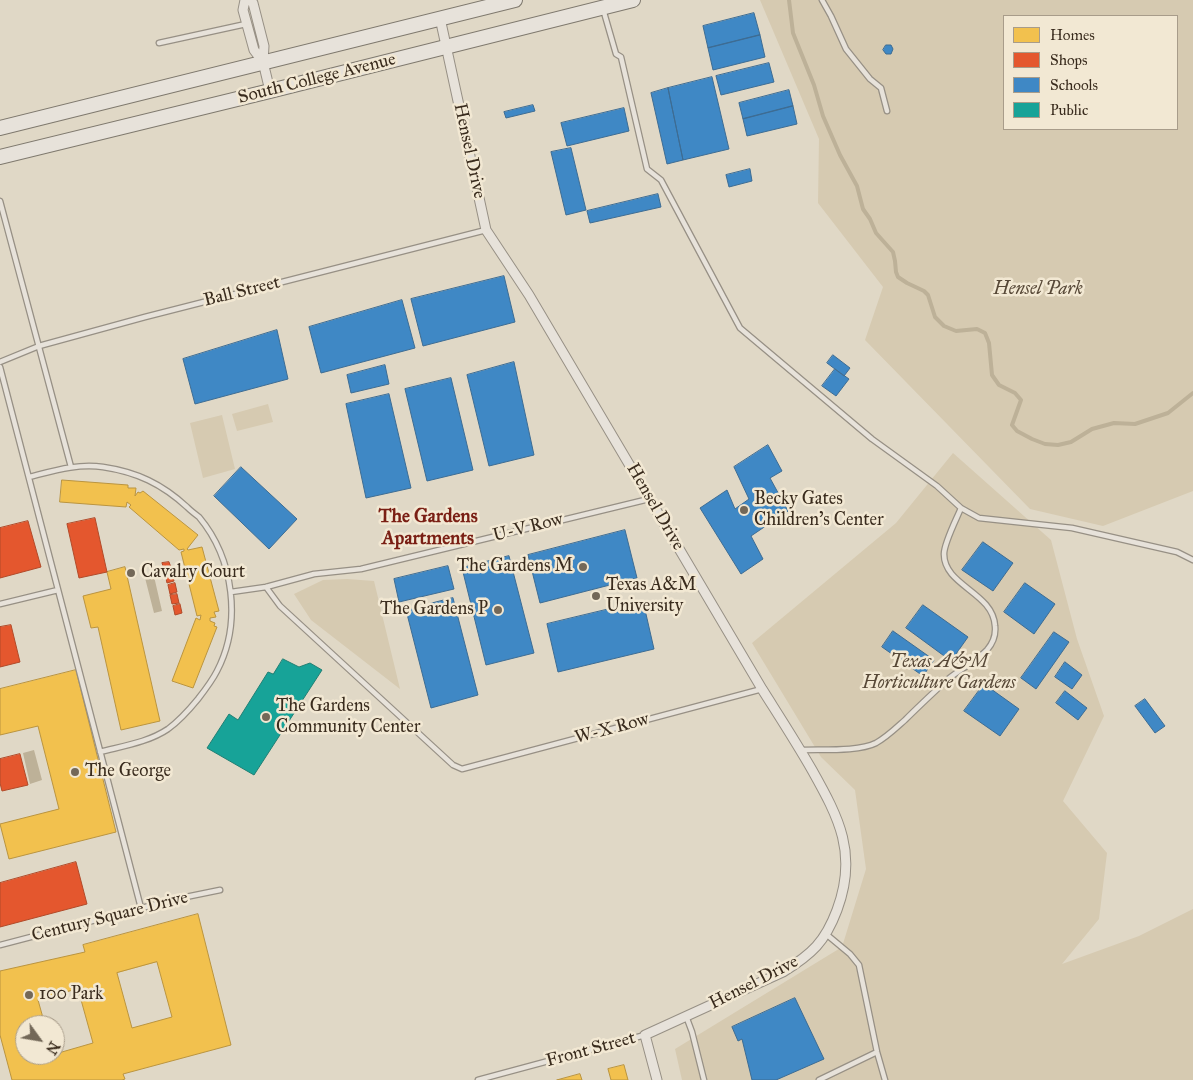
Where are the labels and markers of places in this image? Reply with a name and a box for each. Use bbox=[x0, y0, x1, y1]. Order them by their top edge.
place label: Becky Gates Children's Center bbox=[754, 489, 884, 532]
marker: Becky Gates Children's Center bbox=[738, 504, 750, 516]
place label: The Gardens M bbox=[457, 556, 573, 578]
marker: The Gardens M bbox=[577, 561, 589, 573]
place label: Cavalry Court bbox=[141, 562, 245, 584]
marker: Cavalry Court bbox=[125, 567, 137, 579]
place label: Texas A&M University bbox=[606, 575, 696, 618]
marker: Texas A&M University bbox=[590, 590, 602, 602]
place label: The Gardens P bbox=[380, 599, 488, 621]
marker: The Gardens P bbox=[492, 604, 504, 616]
place label: The Gardens Community Center bbox=[276, 696, 420, 739]
marker: The Gardens Community Center bbox=[260, 711, 272, 723]
place label: The George bbox=[85, 761, 171, 783]
marker: The George bbox=[69, 766, 81, 778]
place label: 100 Park bbox=[39, 984, 103, 1006]
marker: 100 Park bbox=[23, 989, 35, 1001]

